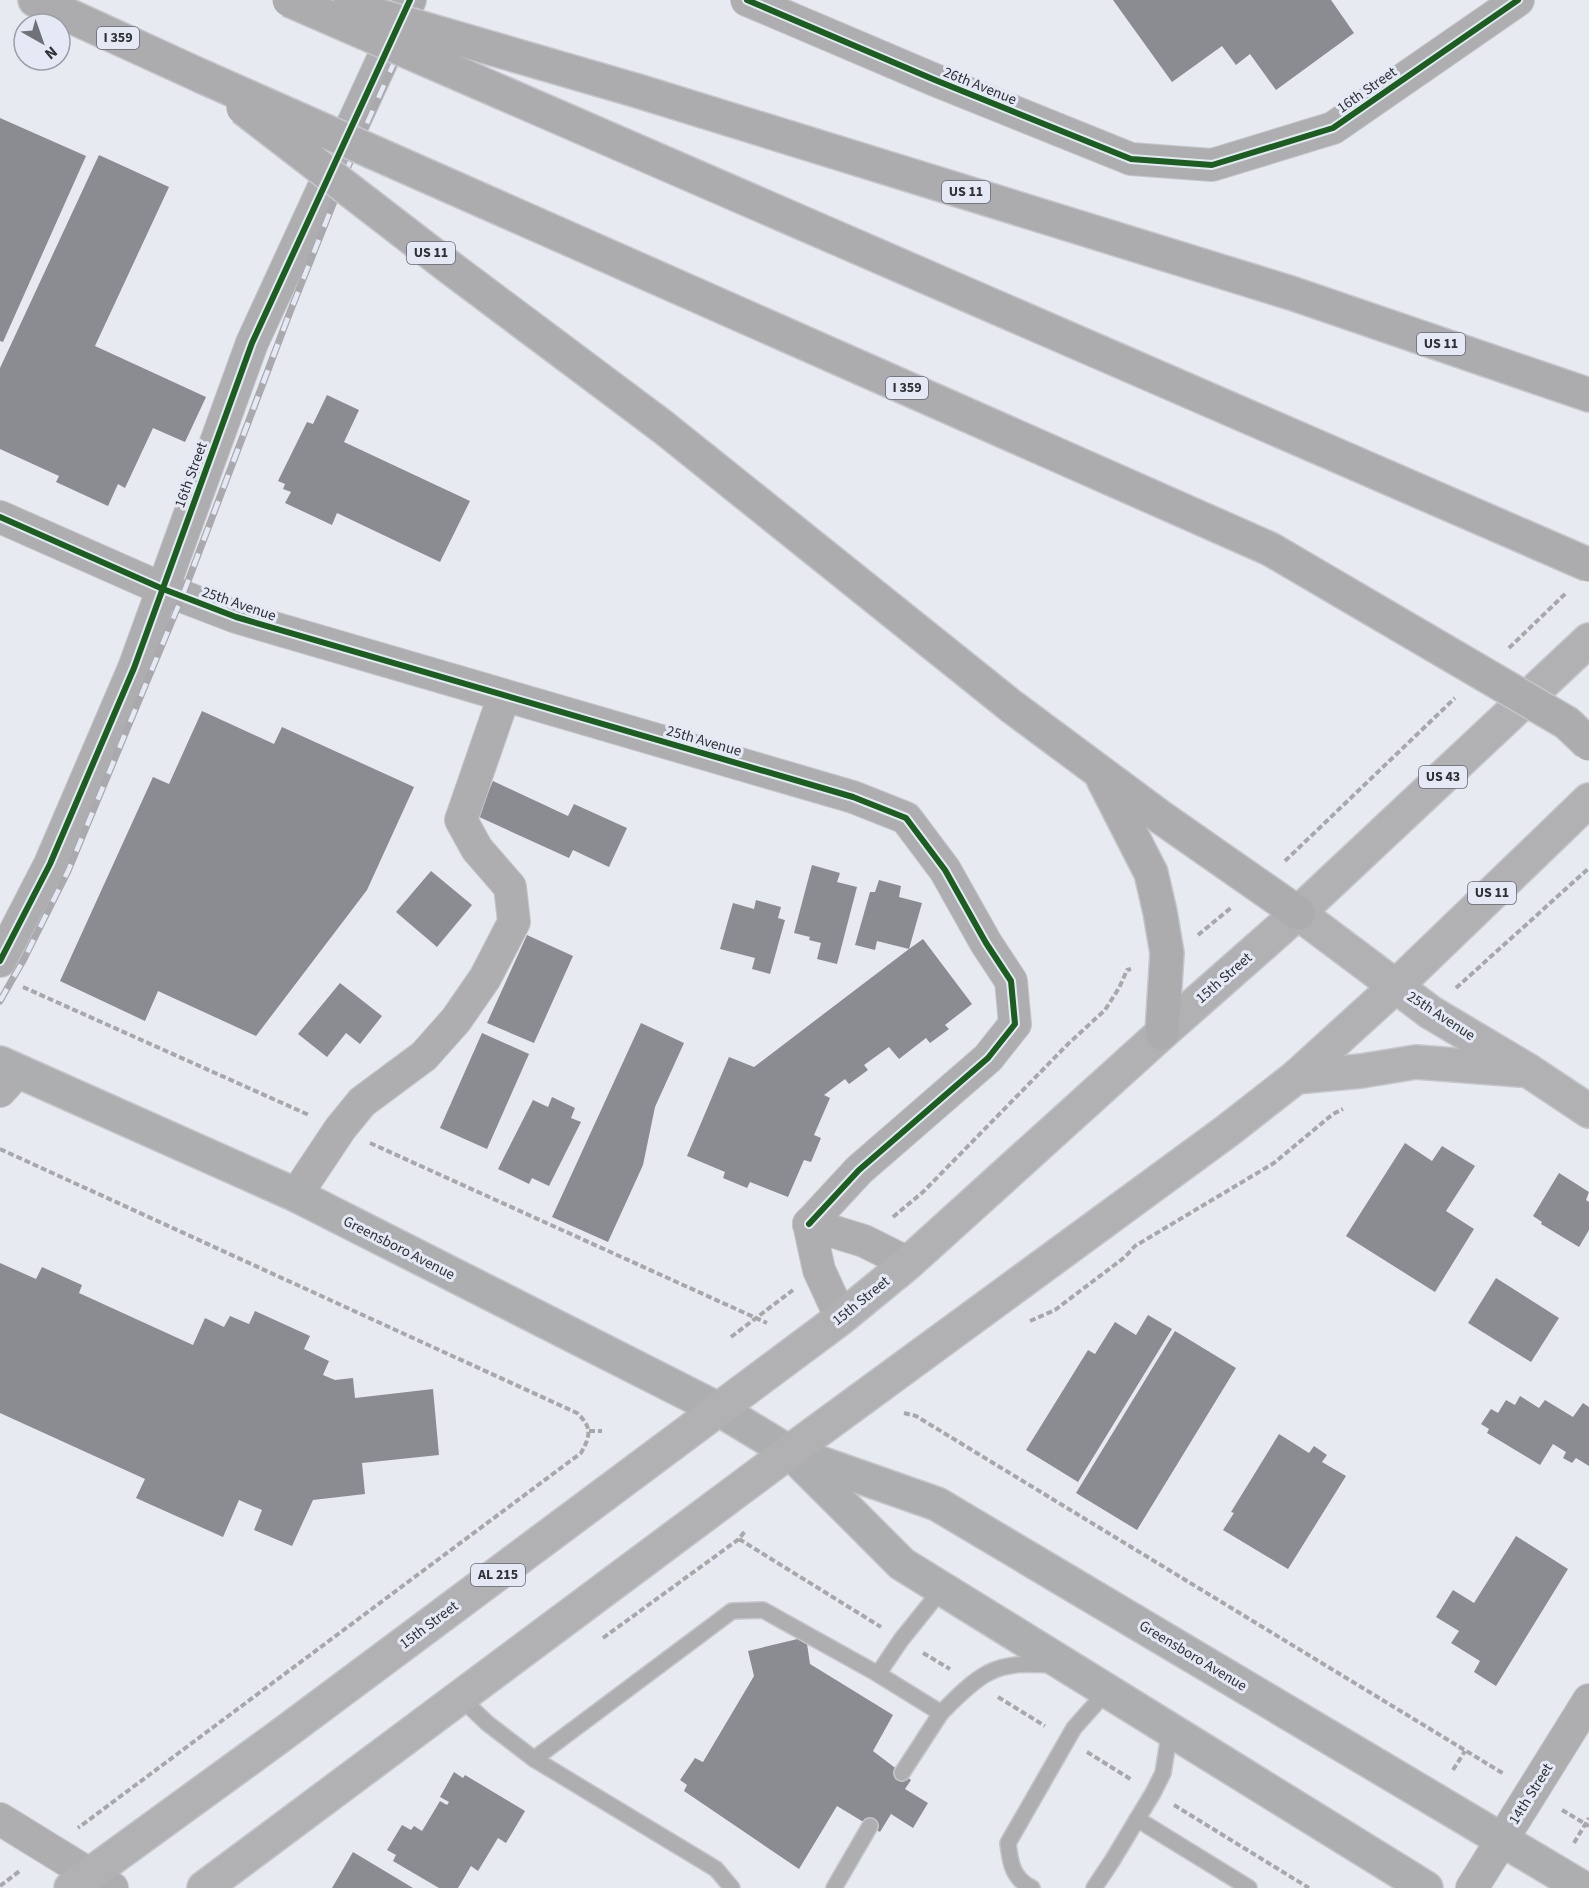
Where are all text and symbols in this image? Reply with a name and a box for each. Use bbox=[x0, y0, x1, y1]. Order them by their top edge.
north arrow bbox=[12, 12, 72, 72]
road number: I 359 bbox=[97, 27, 139, 49]
text: N bbox=[40, 41, 62, 65]
street label: 26th Avenue bbox=[940, 62, 1020, 110]
street label: 16th Street bbox=[1333, 62, 1401, 118]
road number: US 11 bbox=[942, 181, 990, 203]
road number: US 11 bbox=[407, 242, 455, 264]
road number: US 11 bbox=[1417, 333, 1465, 355]
road number: I 359 bbox=[886, 377, 928, 399]
street label: 16th Street bbox=[169, 439, 213, 511]
street label: 25th Avenue bbox=[199, 581, 279, 627]
street label: 25th Avenue bbox=[664, 720, 744, 762]
road number: US 43 bbox=[1419, 766, 1467, 788]
road number: US 11 bbox=[1468, 882, 1516, 904]
street label: 15th Street bbox=[1191, 948, 1257, 1008]
street label: 25th Avenue bbox=[1403, 986, 1479, 1046]
street label: Greensboro Avenue bbox=[340, 1211, 458, 1285]
street label: 15th Street bbox=[828, 1271, 894, 1331]
road number: AL 215 bbox=[471, 1564, 525, 1586]
street label: 15th Street bbox=[395, 1596, 463, 1654]
street label: Greensboro Avenue bbox=[1135, 1615, 1251, 1697]
street label: 14th Street bbox=[1504, 1759, 1558, 1829]

